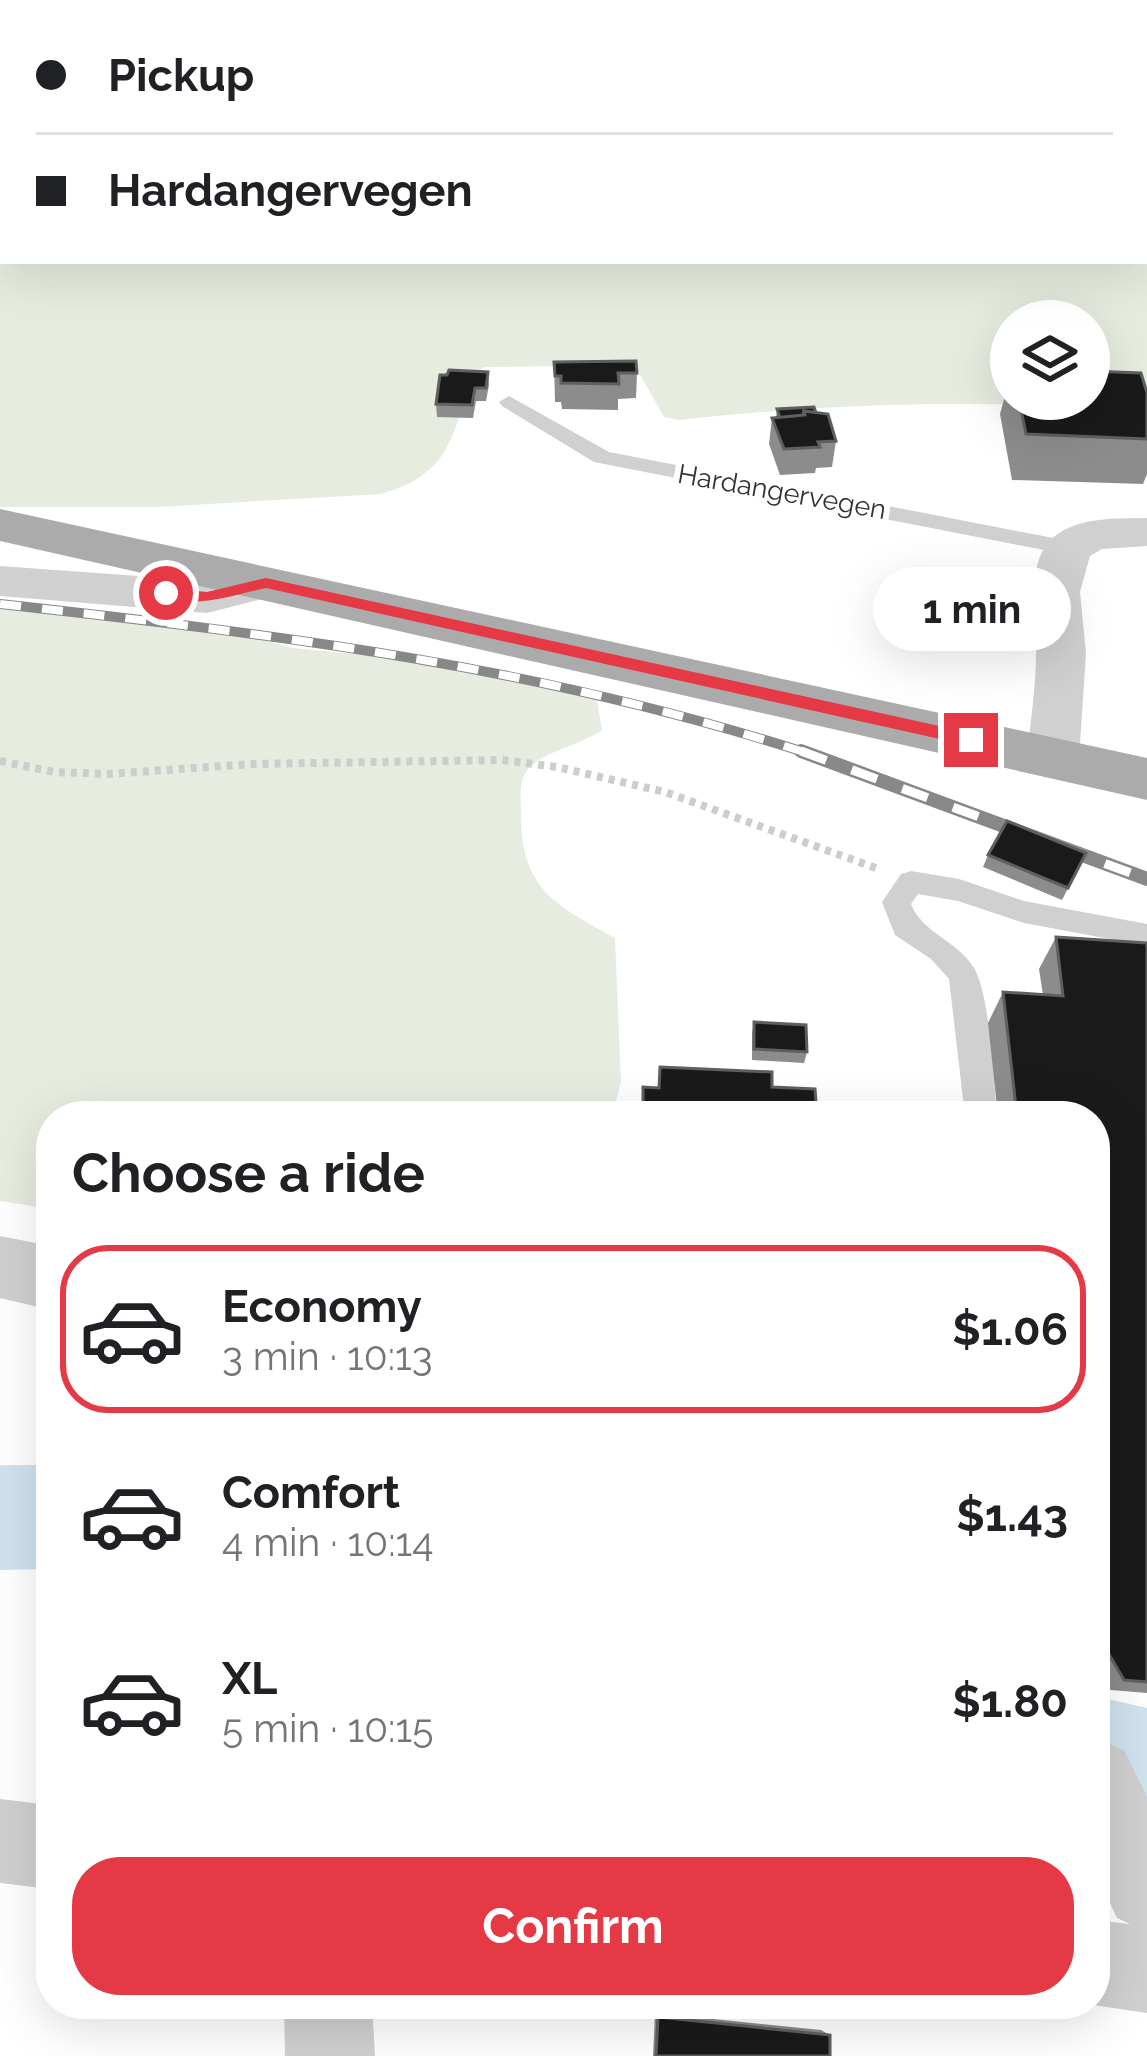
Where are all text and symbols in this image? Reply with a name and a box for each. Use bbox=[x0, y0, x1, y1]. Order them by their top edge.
text: Pickup bbox=[108, 49, 254, 102]
text: Hardangervegen bbox=[108, 164, 473, 217]
map controls bbox=[990, 300, 1110, 420]
button: layers bbox=[990, 300, 1110, 420]
street label: Hardangervegen bbox=[676, 458, 889, 525]
route start bbox=[139, 566, 193, 620]
callout: 1 min bbox=[872, 566, 1070, 650]
text: 1 min bbox=[923, 586, 1021, 632]
route end bbox=[944, 713, 998, 767]
text: Choose a ride bbox=[72, 1141, 425, 1205]
icon: car bbox=[78, 1275, 186, 1383]
text: Economy bbox=[222, 1280, 422, 1333]
text: $1.06 bbox=[952, 1303, 1068, 1356]
text: 3 min · 10:13 bbox=[222, 1333, 433, 1379]
icon: car bbox=[78, 1461, 186, 1569]
text: Comfort bbox=[222, 1466, 400, 1519]
text: $1.43 bbox=[956, 1489, 1068, 1542]
text: 4 min · 10:14 bbox=[222, 1519, 433, 1565]
icon: car bbox=[78, 1647, 186, 1755]
text: XL bbox=[222, 1652, 277, 1705]
text: $1.80 bbox=[952, 1675, 1068, 1728]
text: 5 min · 10:15 bbox=[222, 1705, 433, 1751]
button: Confirm bbox=[72, 1857, 1074, 1995]

